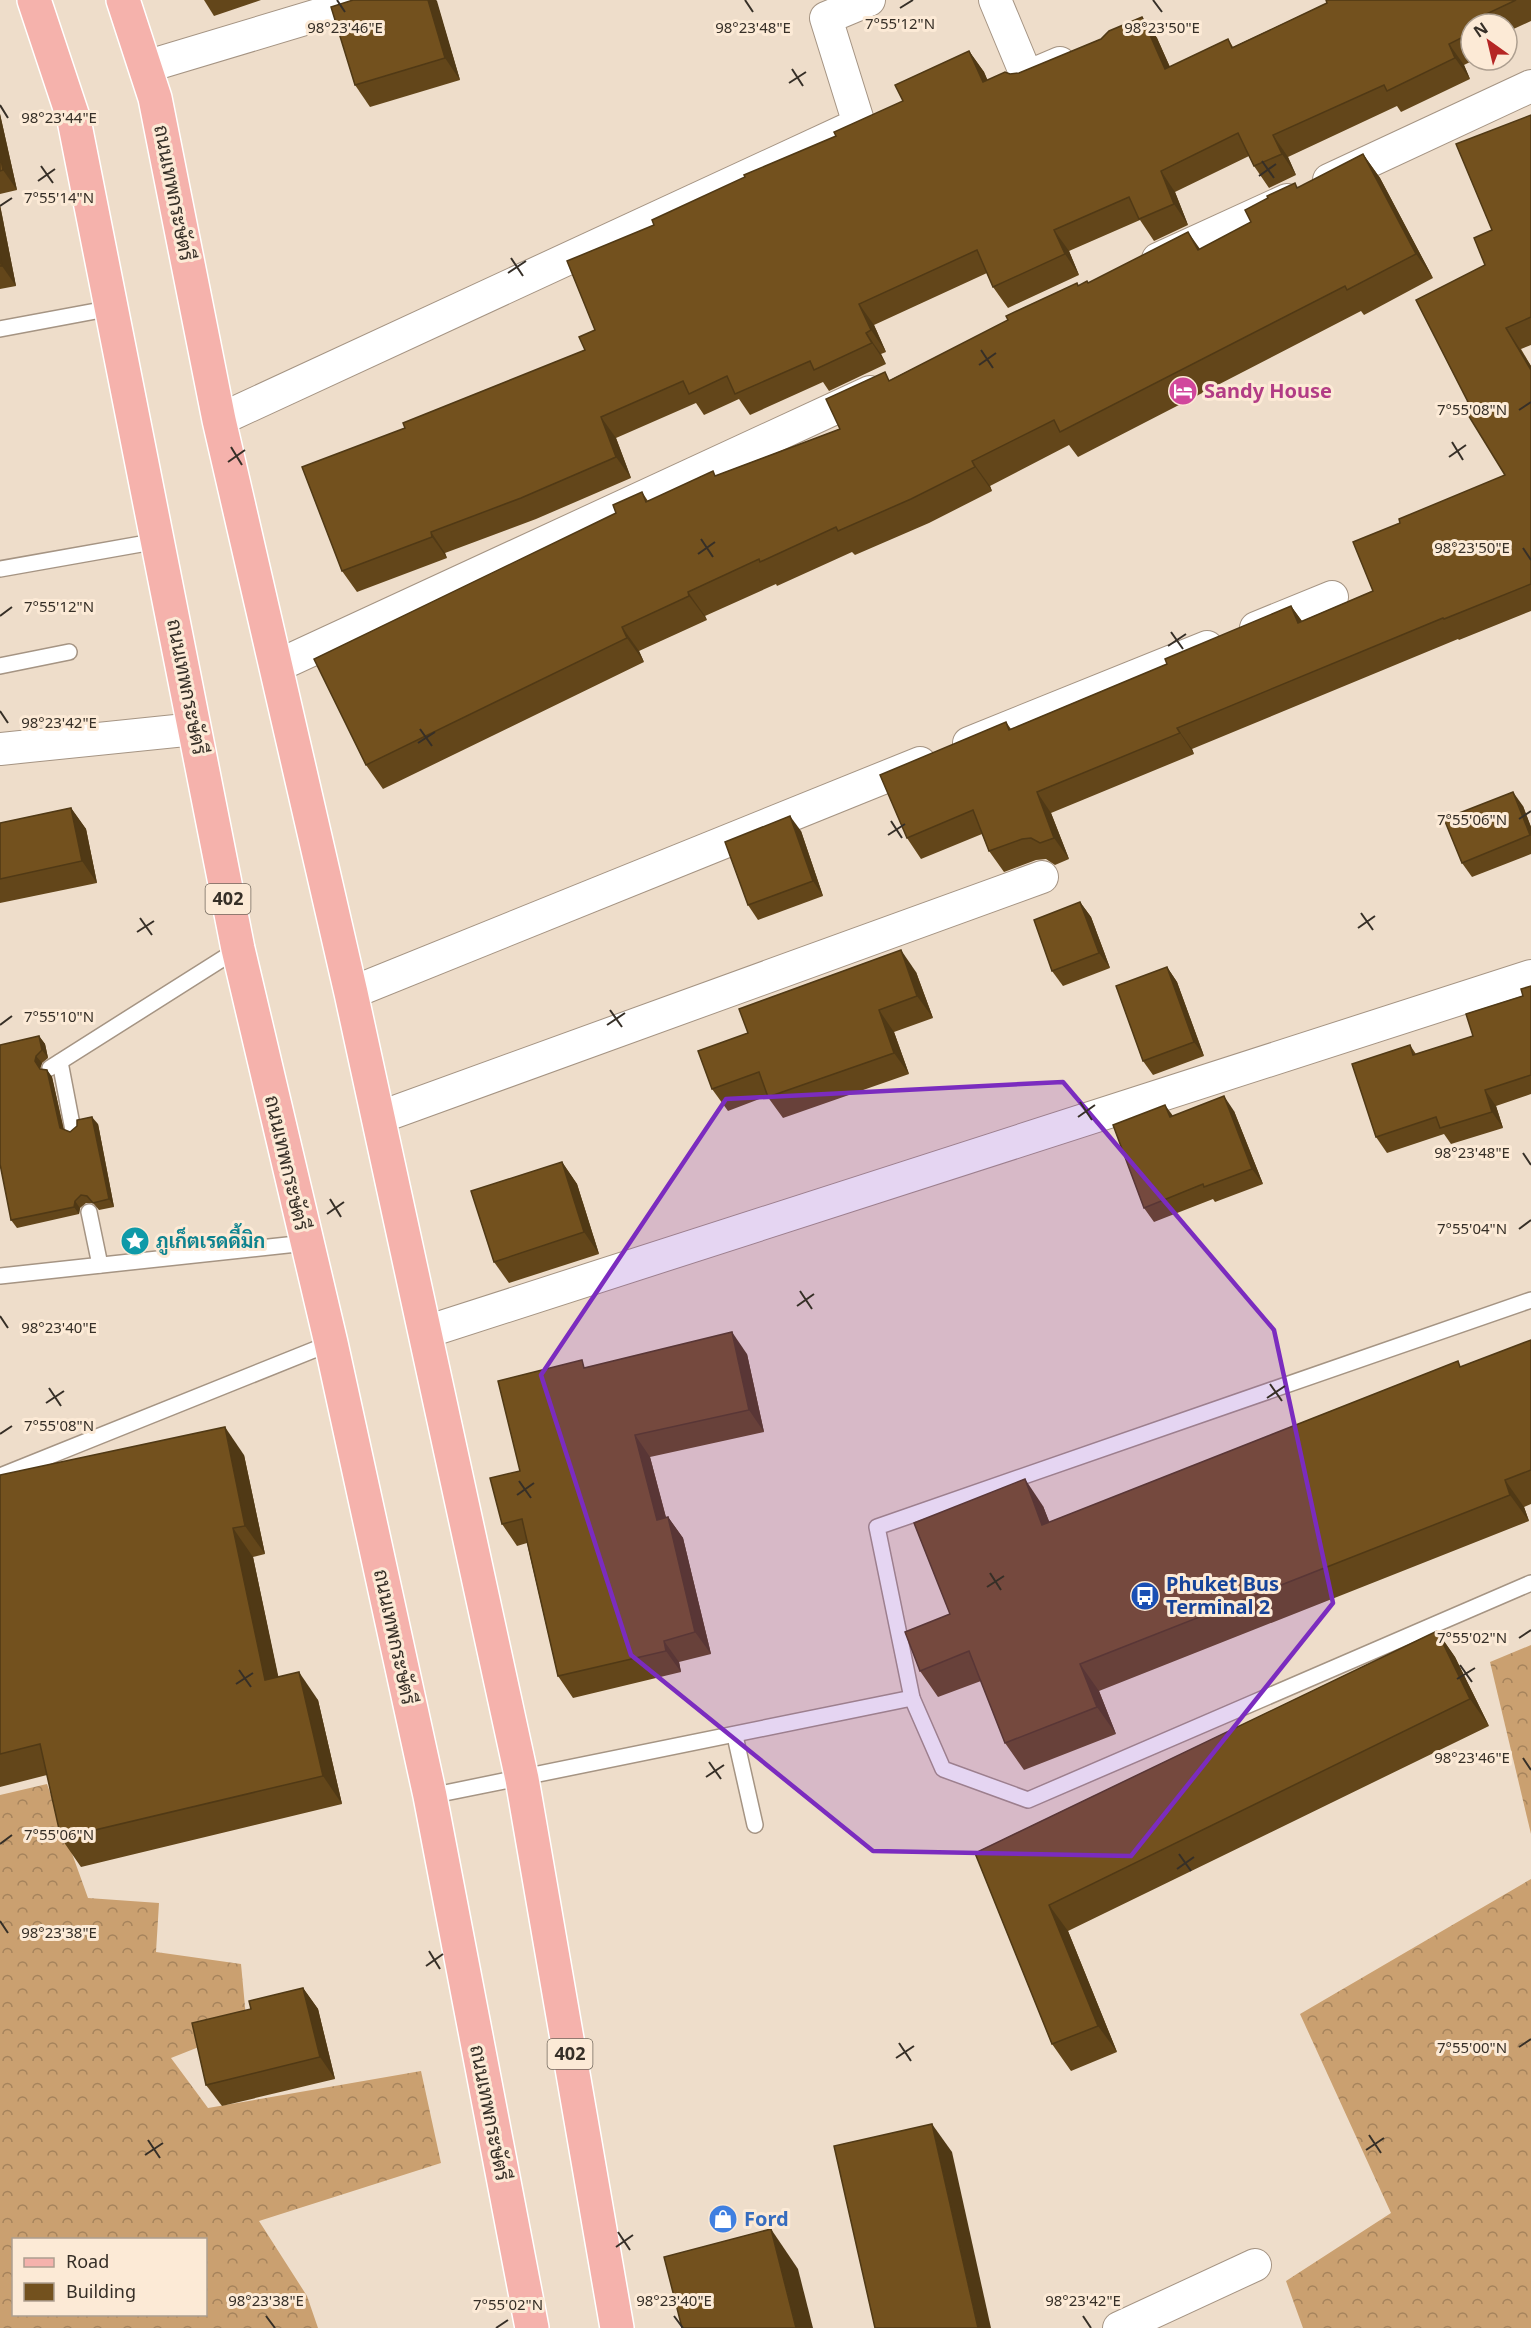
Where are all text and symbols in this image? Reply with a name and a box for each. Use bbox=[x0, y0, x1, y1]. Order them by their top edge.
north arrow bbox=[1459, 12, 1519, 72]
text: 7°55'12"N bbox=[865, 13, 935, 33]
text: 98°23'46"E bbox=[307, 17, 383, 37]
text: 98°23'48"E bbox=[715, 17, 791, 37]
text: 98°23'50"E bbox=[1124, 17, 1200, 37]
text: N bbox=[1469, 17, 1492, 42]
text: 98°23'44"E bbox=[21, 107, 97, 127]
street label: ถนนเทพกระษัตรี bbox=[148, 123, 201, 263]
text: 7°55'14"N bbox=[24, 187, 94, 207]
hotel icon: Sandy House bbox=[1167, 375, 1199, 407]
place label: Sandy House bbox=[1204, 377, 1332, 404]
text: 7°55'08"N bbox=[1437, 399, 1507, 419]
text: 98°23'50"E bbox=[1434, 537, 1510, 557]
text: 7°55'12"N bbox=[24, 596, 94, 616]
street label: ถนนเทพกระษัตรี bbox=[161, 617, 214, 757]
text: 98°23'42"E bbox=[21, 712, 97, 732]
text: 7°55'06"N bbox=[1437, 809, 1507, 829]
road number: 402 bbox=[206, 884, 250, 914]
text: 7°55'10"N bbox=[24, 1006, 94, 1026]
street label: ถนนเทพกระษัตรี bbox=[259, 1093, 316, 1233]
text: 98°23'48"E bbox=[1434, 1142, 1510, 1162]
text: 7°55'04"N bbox=[1437, 1218, 1507, 1238]
place label: ภูเก็ตเรดดี้มิก bbox=[156, 1223, 265, 1255]
place icon: ภูเก็ตเรดดี้มิก bbox=[119, 1225, 151, 1257]
text: 98°23'40"E bbox=[21, 1317, 97, 1337]
text: 7°55'08"N bbox=[24, 1415, 94, 1435]
street label: ถนนเทพกระษัตรี bbox=[368, 1567, 423, 1707]
place label: Phuket Bus Terminal 2 bbox=[1166, 1570, 1279, 1620]
bus stop icon: Phuket Bus Terminal 2 bbox=[1129, 1580, 1161, 1612]
text: 7°55'02"N bbox=[1437, 1627, 1507, 1647]
text: 98°23'46"E bbox=[1434, 1747, 1510, 1767]
text: 7°55'06"N bbox=[24, 1824, 94, 1844]
text: 98°23'38"E bbox=[21, 1922, 97, 1942]
text: 7°55'00"N bbox=[1437, 2037, 1507, 2057]
road number: 402 bbox=[548, 2039, 592, 2069]
street label: ถนนเทพกระษัตรี bbox=[464, 2043, 517, 2183]
shop icon: Ford bbox=[707, 2203, 739, 2235]
place label: Ford bbox=[744, 2205, 789, 2232]
legend bbox=[12, 2238, 207, 2316]
text: Road bbox=[66, 2249, 109, 2273]
text: Building bbox=[66, 2279, 136, 2303]
text: 98°23'38"E bbox=[228, 2290, 304, 2310]
text: 98°23'40"E bbox=[636, 2290, 712, 2310]
text: 98°23'42"E bbox=[1045, 2290, 1121, 2310]
text: 7°55'02"N bbox=[473, 2294, 543, 2314]

